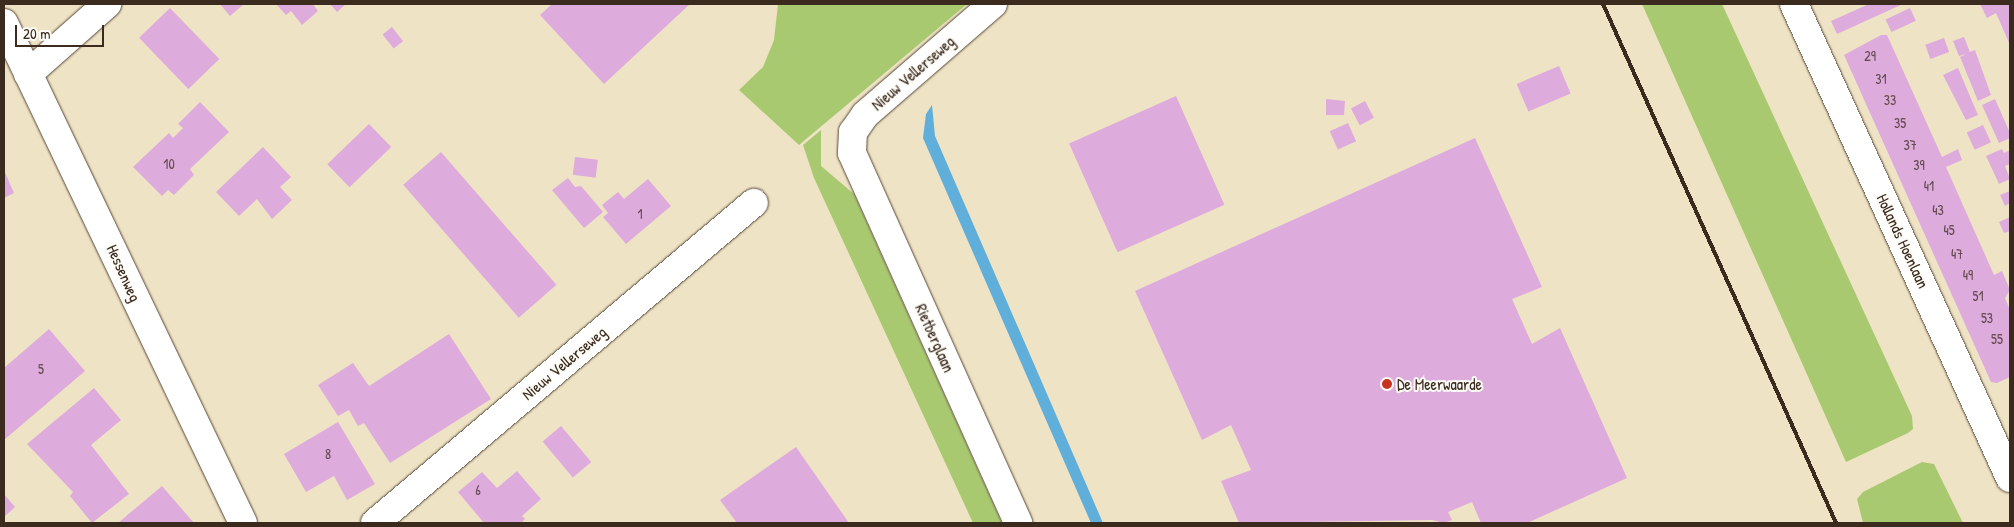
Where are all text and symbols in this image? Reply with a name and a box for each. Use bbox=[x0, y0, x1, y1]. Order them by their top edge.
scale bar bbox=[18, 15, 106, 47]
text: 20 m bbox=[23, 23, 50, 44]
street label: Nieuw Vellerseweg bbox=[867, 32, 959, 114]
house number: 29 bbox=[1864, 48, 1876, 64]
house number: 31 bbox=[1875, 71, 1887, 87]
house number: 33 bbox=[1884, 92, 1896, 108]
house number: 35 bbox=[1894, 115, 1906, 131]
house number: 37 bbox=[1903, 137, 1917, 153]
house number: 10 bbox=[163, 156, 175, 172]
house number: 39 bbox=[1913, 157, 1925, 173]
house number: 41 bbox=[1924, 178, 1934, 194]
street label: Hollands Hoenlaan bbox=[1873, 191, 1933, 291]
house number: 43 bbox=[1932, 202, 1944, 218]
house number: 1 bbox=[637, 206, 643, 222]
house number: 45 bbox=[1943, 222, 1955, 238]
street label: Hessenweg bbox=[103, 241, 145, 305]
house number: 47 bbox=[1951, 246, 1963, 262]
house number: 49 bbox=[1963, 267, 1973, 283]
house number: 51 bbox=[1972, 288, 1984, 304]
street label: Rietberglaan bbox=[911, 301, 959, 375]
house number: 53 bbox=[1981, 310, 1993, 326]
street label: Nieuw Vellerseweg bbox=[518, 322, 610, 404]
house number: 55 bbox=[1991, 331, 2003, 347]
house number: 5 bbox=[38, 361, 44, 377]
place label: De Meerwaarde bbox=[1397, 374, 1482, 394]
marker: De Meerwaarde bbox=[1381, 378, 1393, 390]
house number: 8 bbox=[325, 446, 331, 462]
house number: 6 bbox=[475, 482, 481, 498]

